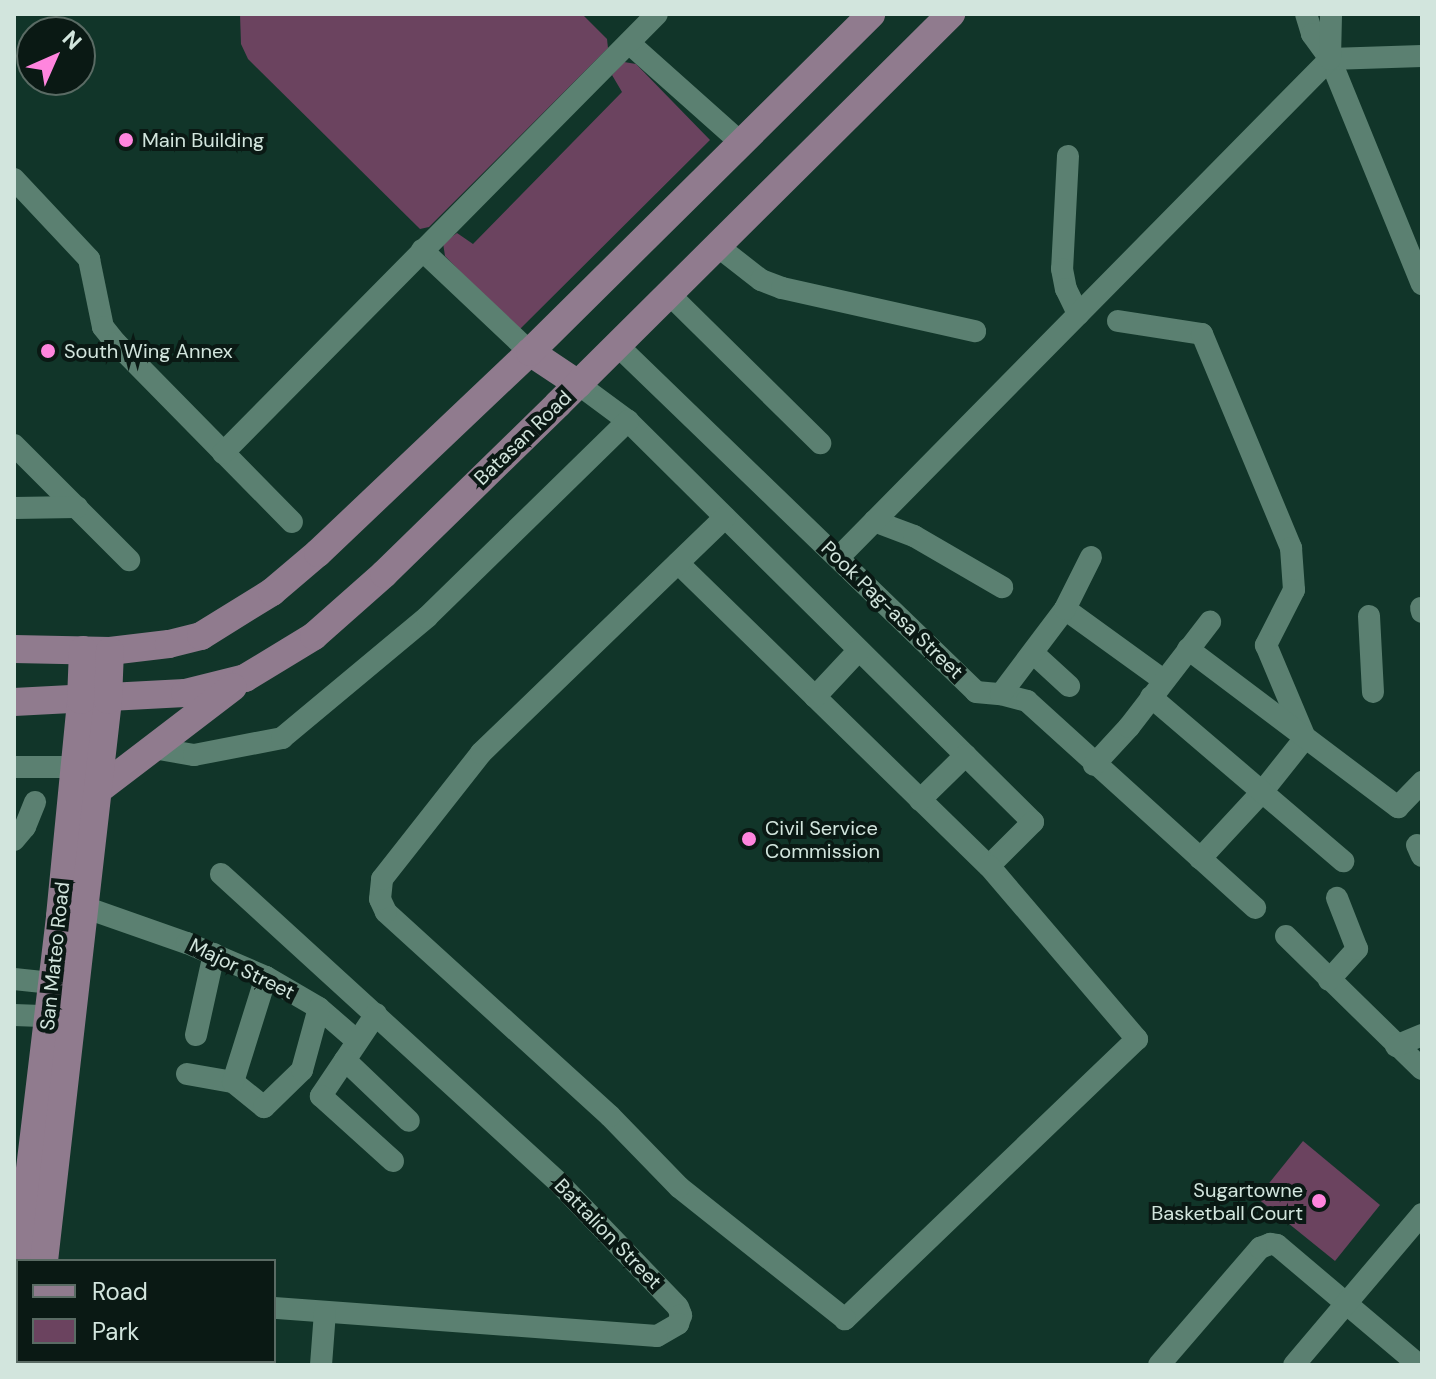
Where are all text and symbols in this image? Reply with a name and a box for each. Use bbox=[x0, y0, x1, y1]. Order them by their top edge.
north arrow bbox=[16, 16, 96, 96]
text: N bbox=[56, 24, 88, 56]
place label: Main Building bbox=[142, 128, 264, 152]
marker: Main Building bbox=[117, 131, 135, 149]
place label: South Wing Annex bbox=[64, 339, 233, 363]
marker: South Wing Annex bbox=[39, 342, 57, 360]
street label: Batasan Road bbox=[469, 386, 577, 490]
street label: Pook Pag-asa Street bbox=[816, 536, 968, 684]
place label: Civil Service Commission bbox=[765, 816, 880, 863]
marker: Civil Service Commission bbox=[740, 830, 758, 848]
street label: San Mateo Road bbox=[35, 880, 75, 1032]
street label: Major Street bbox=[186, 933, 298, 1005]
street label: Battalion Street bbox=[549, 1174, 667, 1294]
place label: Sugartowne Basketball Court bbox=[1151, 1178, 1303, 1225]
marker: Sugartowne Basketball Court bbox=[1310, 1192, 1328, 1210]
legend bbox=[16, 1259, 276, 1363]
text: Road bbox=[92, 1276, 148, 1307]
text: Park bbox=[92, 1316, 139, 1347]

